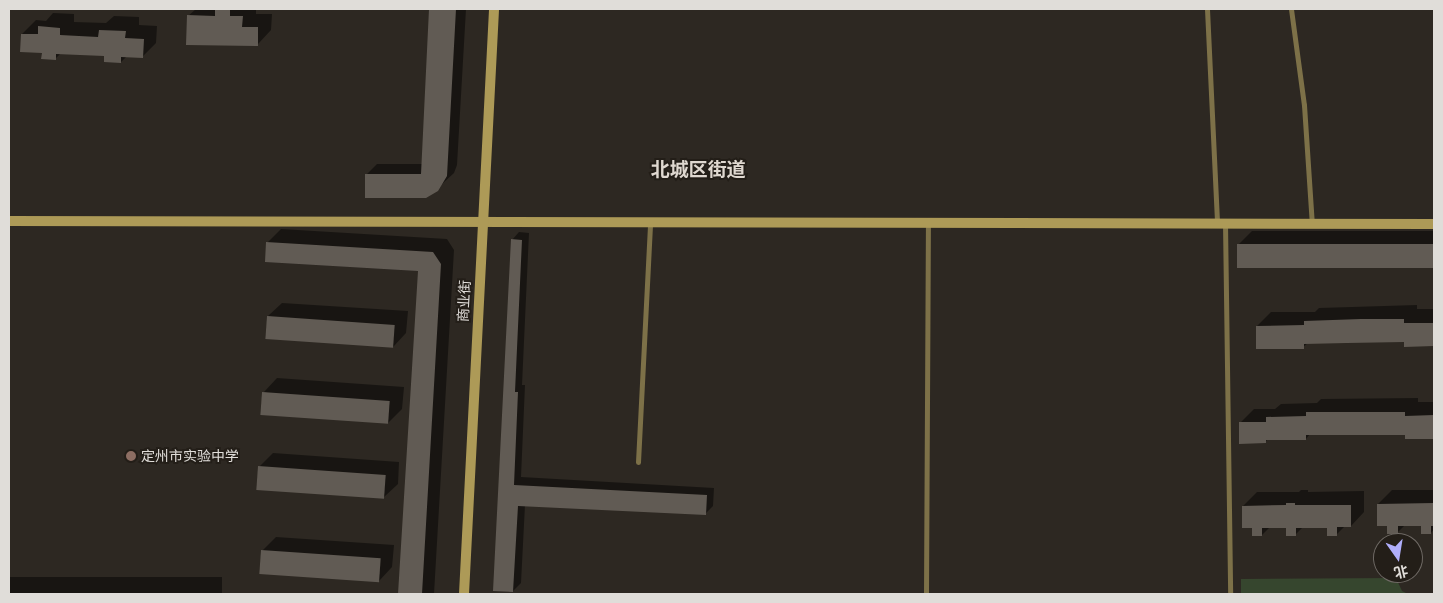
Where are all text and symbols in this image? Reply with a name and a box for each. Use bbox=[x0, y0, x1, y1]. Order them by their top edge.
district label: 北城区街道 bbox=[651, 159, 745, 181]
street label: 商业街 bbox=[455, 280, 473, 322]
place label: 定州市实验中学 bbox=[141, 448, 239, 464]
marker: 定州市实验中学 bbox=[125, 450, 137, 462]
north arrow bbox=[1373, 533, 1423, 583]
text: 北 bbox=[1393, 562, 1410, 581]

